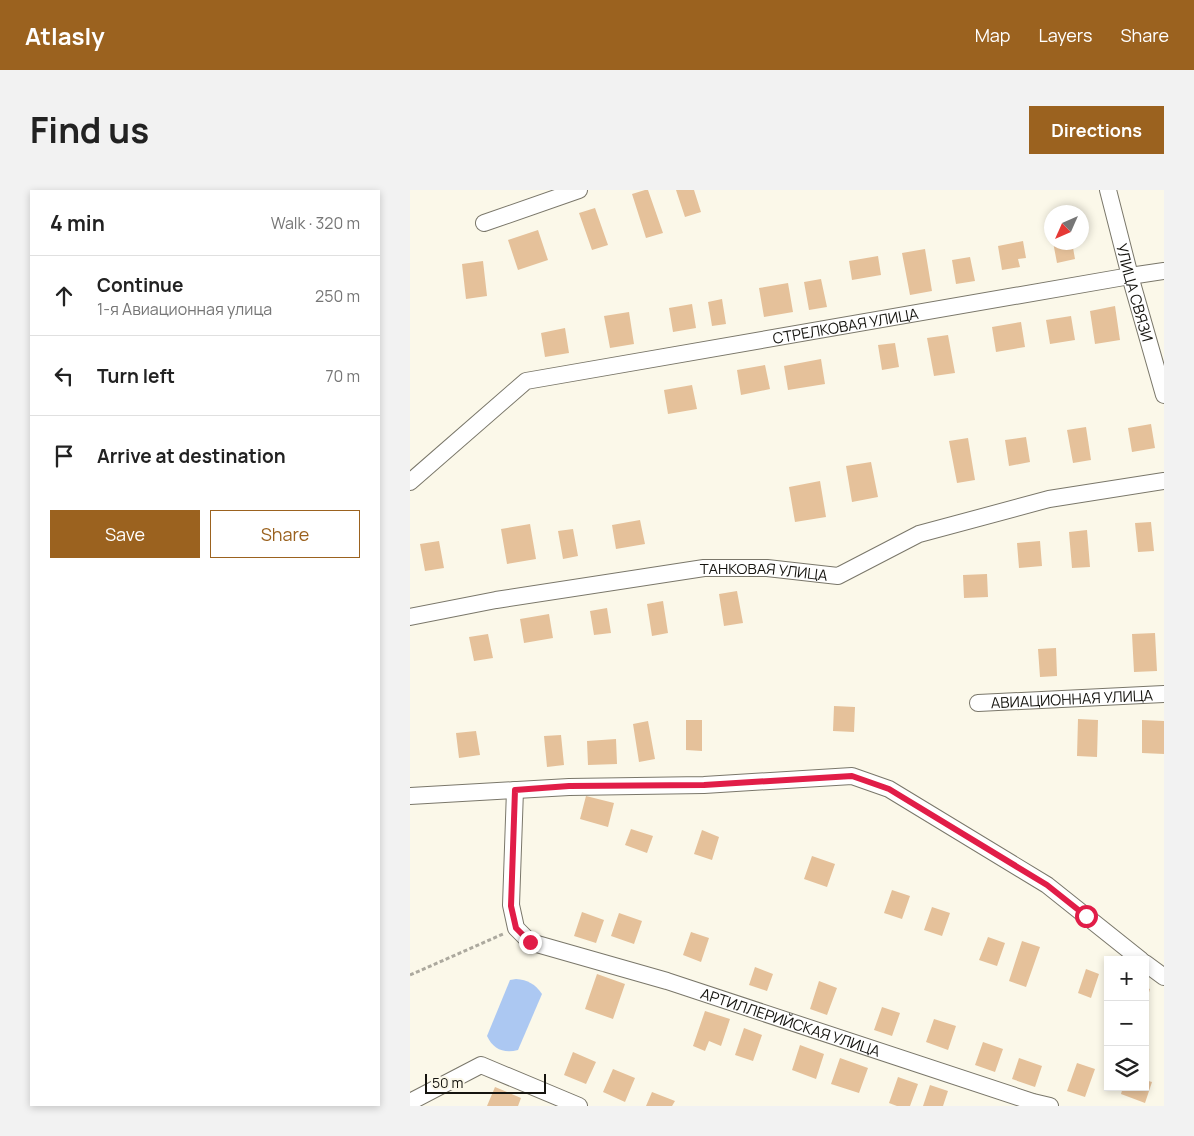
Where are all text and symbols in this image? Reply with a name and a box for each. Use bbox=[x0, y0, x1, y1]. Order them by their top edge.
text: Atlasly bbox=[25, 19, 105, 52]
text: Map bbox=[975, 23, 1010, 47]
text: Layers bbox=[1038, 23, 1092, 47]
text: Share bbox=[1120, 23, 1169, 47]
text: Find us bbox=[30, 106, 149, 154]
button: Directions bbox=[1029, 106, 1164, 154]
north arrow bbox=[1044, 205, 1089, 250]
text: 4 min bbox=[50, 209, 105, 237]
text: Walk · 320 m bbox=[271, 212, 360, 234]
street label: УЛИЦА СВЯЗИ bbox=[1112, 241, 1159, 344]
text: Continue bbox=[97, 272, 183, 298]
icon: ahead bbox=[50, 282, 78, 310]
text: 250 m bbox=[315, 285, 360, 307]
text: 1-я Авиационная улица bbox=[97, 298, 272, 320]
street label: СТРЕЛКОВАЯ УЛИЦА bbox=[771, 302, 920, 348]
icon: left bbox=[50, 362, 78, 390]
text: Turn left bbox=[97, 363, 175, 389]
text: 70 m bbox=[325, 365, 360, 387]
icon: arrive bbox=[50, 442, 78, 470]
text: Arrive at destination bbox=[97, 443, 286, 469]
button: Save bbox=[50, 510, 200, 558]
button: Share bbox=[210, 510, 360, 558]
street label: ТАНКОВАЯ УЛИЦА bbox=[700, 557, 829, 585]
street label: АВИАЦИОННАЯ УЛИЦА bbox=[990, 684, 1154, 713]
route start bbox=[1075, 905, 1098, 928]
route end bbox=[519, 931, 542, 954]
map controls bbox=[1104, 956, 1149, 1091]
button: + bbox=[1104, 956, 1149, 1001]
street label: АРТИЛЛЕРИЙСКАЯ УЛИЦА bbox=[698, 982, 884, 1061]
button: − bbox=[1104, 1001, 1149, 1046]
button: layers bbox=[1104, 1046, 1149, 1091]
scale bar bbox=[425, 1071, 546, 1094]
text: 50 m bbox=[432, 1073, 463, 1092]

